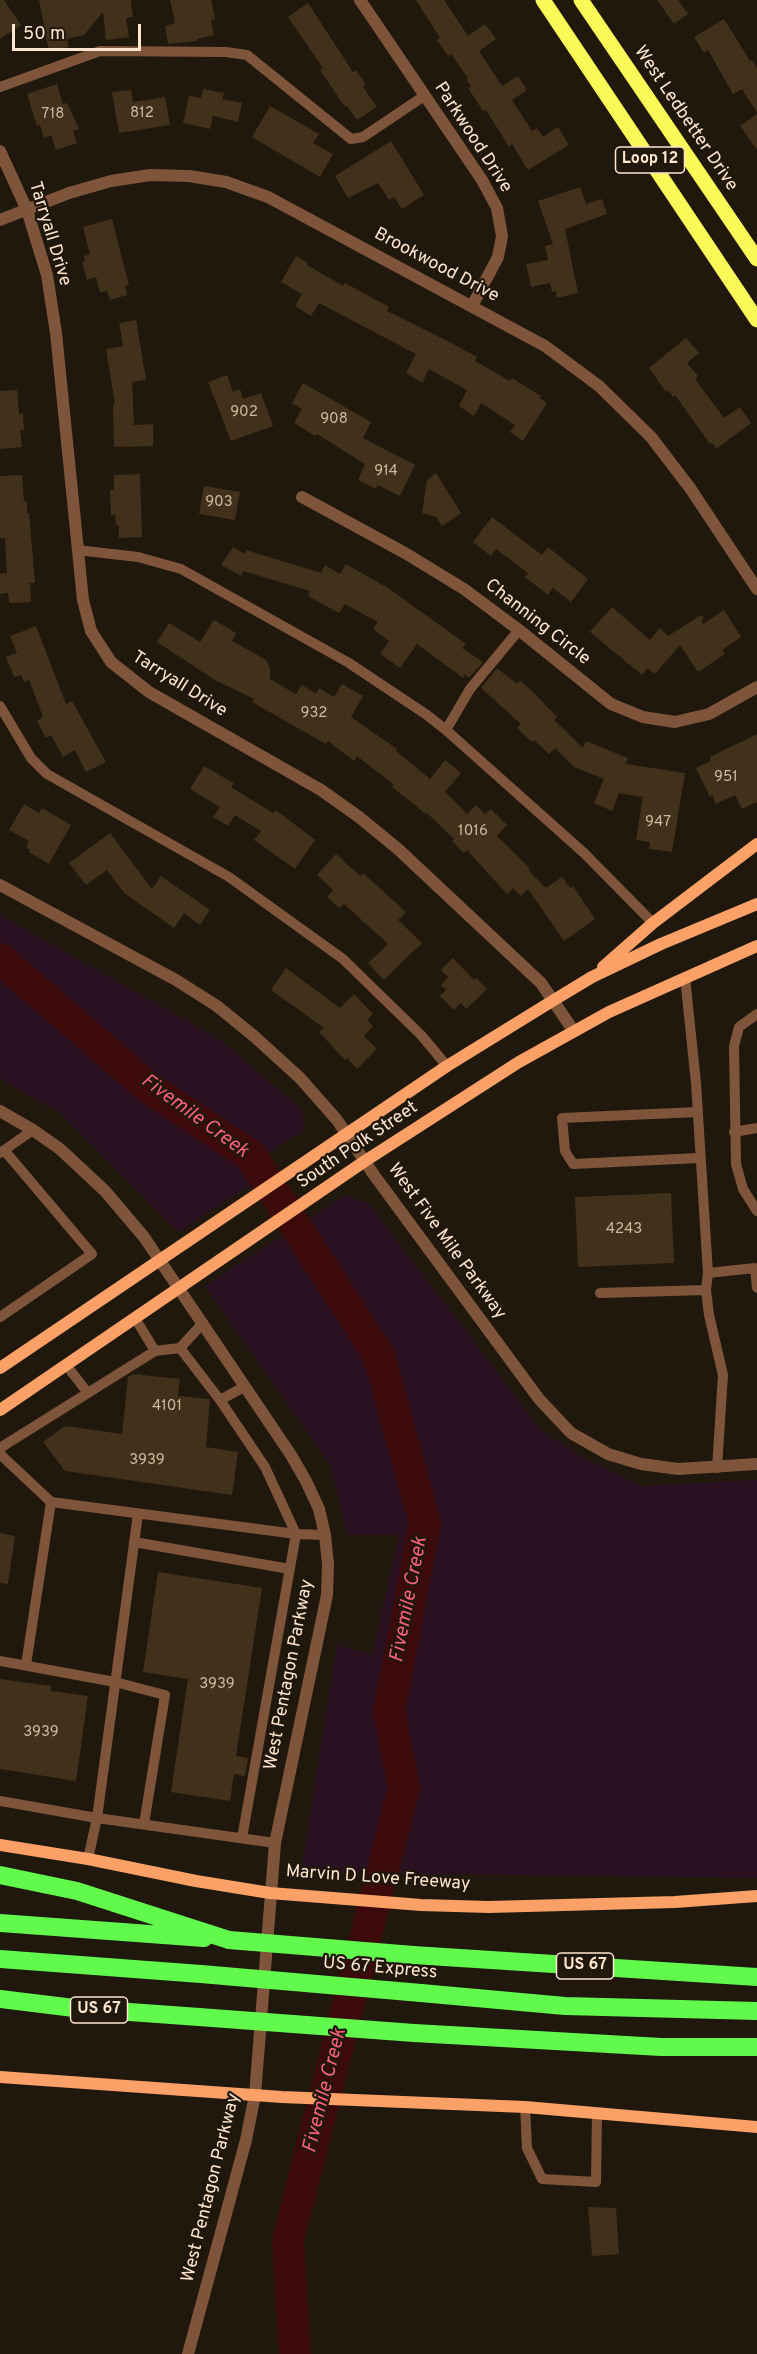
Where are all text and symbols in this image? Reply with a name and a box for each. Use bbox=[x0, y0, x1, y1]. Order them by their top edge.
scale bar bbox=[15, 12, 144, 50]
text: 50 m bbox=[23, 23, 65, 46]
street label: West Ledbetter Drive bbox=[628, 42, 742, 196]
street label: Parkwood Drive bbox=[428, 79, 516, 197]
house number: 812 bbox=[130, 105, 154, 123]
house number: 718 bbox=[42, 106, 64, 124]
road number: Loop 12 bbox=[616, 147, 684, 173]
street label: Tarryall Drive bbox=[23, 179, 75, 289]
street label: Brookwood Drive bbox=[370, 224, 502, 308]
house number: 902 bbox=[230, 404, 258, 422]
house number: 908 bbox=[320, 411, 348, 429]
house number: 914 bbox=[374, 463, 398, 481]
house number: 903 bbox=[205, 494, 233, 512]
street label: Channing Circle bbox=[480, 575, 594, 671]
street label: Tarryall Drive bbox=[127, 647, 231, 723]
house number: 932 bbox=[301, 705, 327, 723]
house number: 951 bbox=[714, 769, 738, 787]
house number: 947 bbox=[645, 814, 671, 832]
house number: 1016 bbox=[458, 823, 488, 841]
water label: Fivemile Creek bbox=[135, 1070, 253, 1164]
street label: South Polk Street bbox=[294, 1098, 422, 1194]
street label: West Five Mile Parkway bbox=[382, 1160, 510, 1324]
house number: 4243 bbox=[606, 1221, 642, 1239]
house number: 4101 bbox=[152, 1398, 182, 1416]
house number: 3939 bbox=[129, 1452, 165, 1470]
water label: Fivemile Creek bbox=[386, 1535, 434, 1665]
street label: West Pentagon Parkway bbox=[261, 1578, 319, 1772]
house number: 3939 bbox=[199, 1676, 235, 1694]
house number: 3939 bbox=[23, 1724, 59, 1742]
street label: Marvin D Love Freeway bbox=[285, 1862, 471, 1896]
street label: US 67 Express bbox=[322, 1953, 438, 1985]
road number: US 67 bbox=[556, 1953, 614, 1979]
road number: US 67 bbox=[70, 1997, 128, 2023]
water label: Fivemile Creek bbox=[299, 2026, 353, 2156]
street label: West Pentagon Parkway bbox=[178, 2091, 246, 2285]

